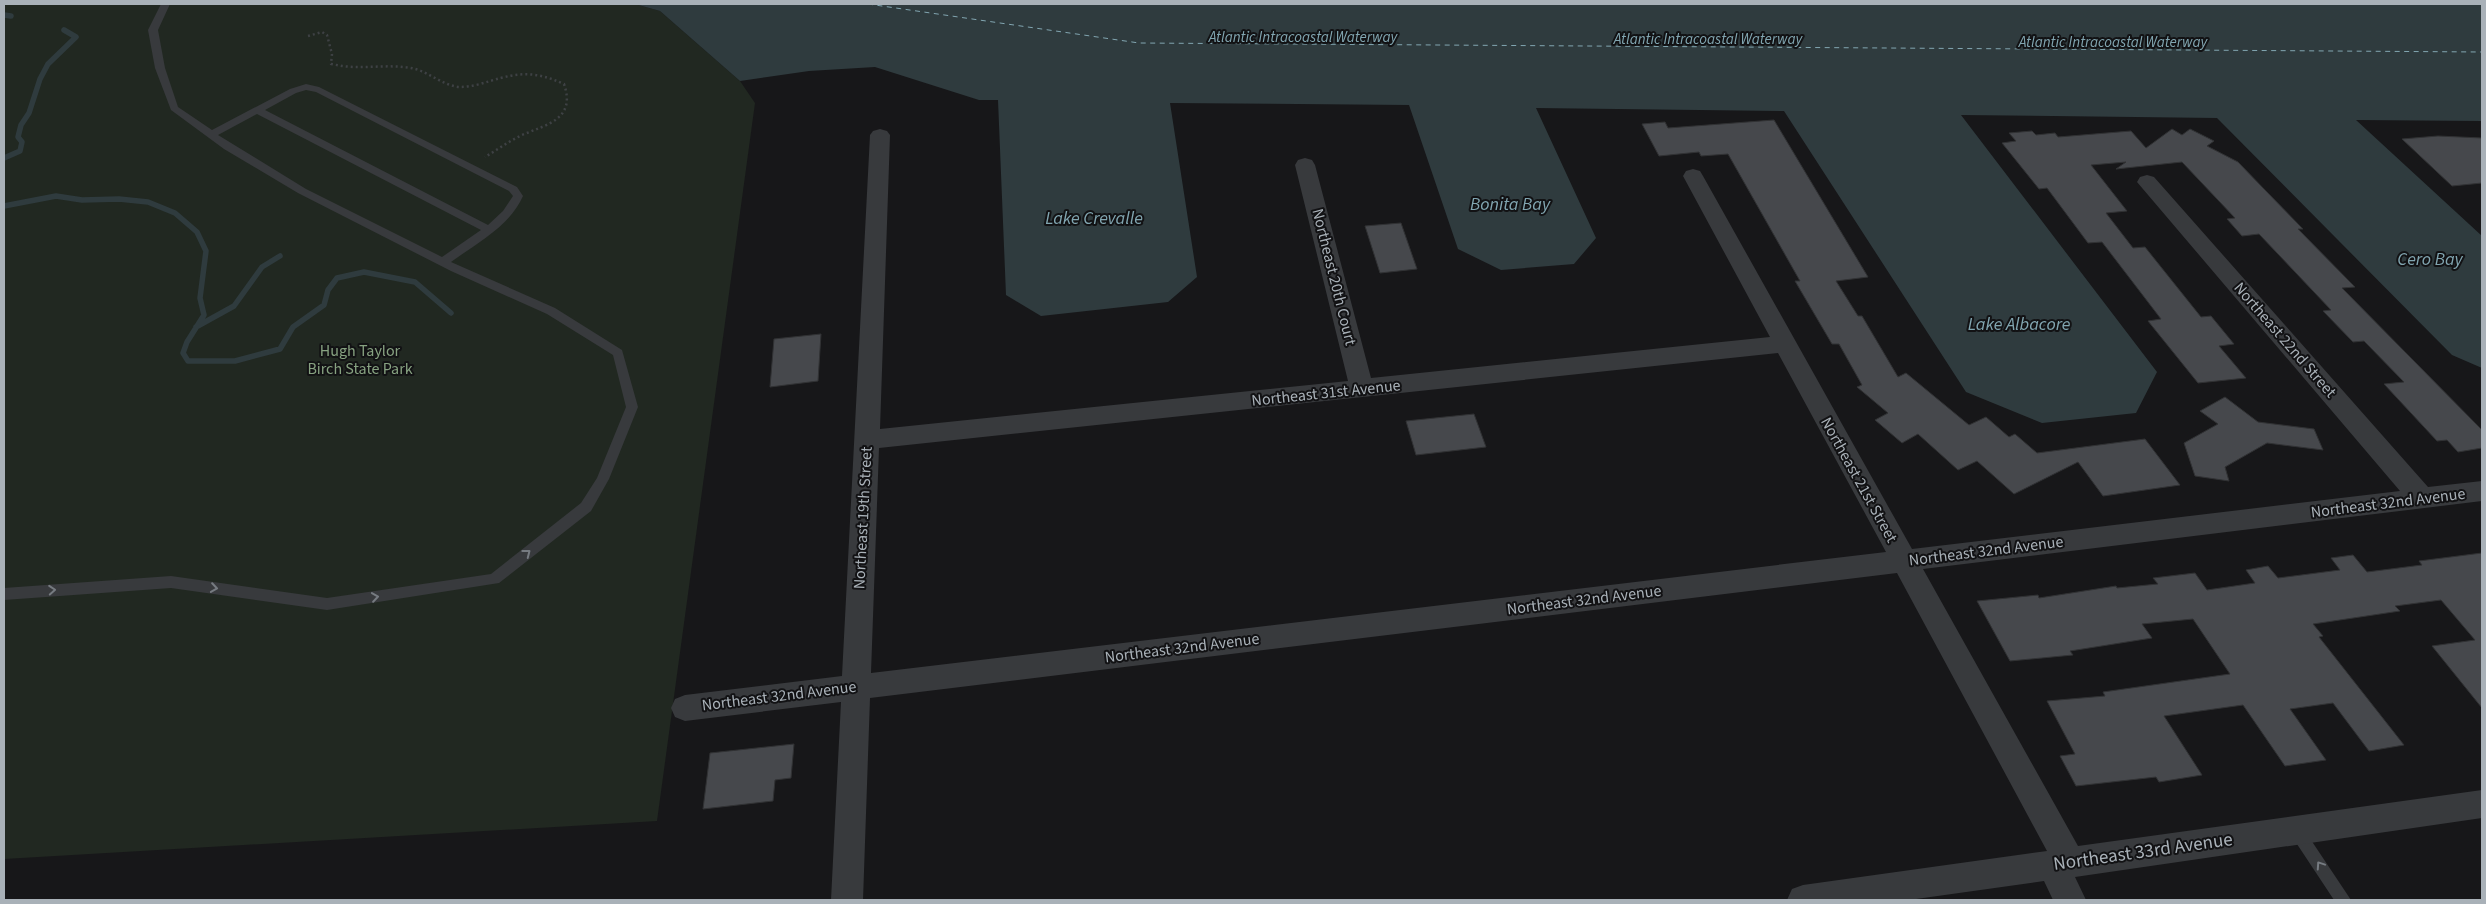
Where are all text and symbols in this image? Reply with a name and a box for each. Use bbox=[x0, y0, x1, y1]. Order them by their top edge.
water label: Atlantic Intracoastal Waterway bbox=[1208, 27, 1399, 48]
water label: Atlantic Intracoastal Waterway bbox=[1613, 29, 1804, 50]
water label: Atlantic Intracoastal Waterway bbox=[2018, 32, 2209, 53]
water label: Bonita Bay bbox=[1470, 192, 1551, 217]
water label: Lake Crevalle bbox=[1045, 206, 1143, 231]
street label: Northeast 20th Court bbox=[1306, 206, 1362, 348]
water label: Cero Bay bbox=[2397, 247, 2464, 272]
street label: Northeast 22nd Street bbox=[2229, 278, 2342, 403]
water label: Lake Albacore bbox=[1968, 312, 2071, 337]
park label: Hugh Taylor Birch State Park bbox=[307, 340, 413, 380]
street label: Northeast 31st Avenue bbox=[1250, 374, 1402, 412]
street label: Northeast 21st Street bbox=[1815, 413, 1903, 547]
street label: Northeast 19th Street bbox=[848, 446, 878, 590]
street label: Northeast 32nd Avenue bbox=[2309, 483, 2467, 523]
street label: Northeast 32nd Avenue bbox=[1907, 531, 2065, 571]
one-way arrow bbox=[521, 550, 530, 558]
street label: Northeast 32nd Avenue bbox=[1505, 580, 1663, 620]
one-way arrow bbox=[210, 582, 218, 593]
one-way arrow bbox=[49, 584, 57, 595]
one-way arrow bbox=[371, 592, 379, 602]
street label: Northeast 32nd Avenue bbox=[1103, 628, 1261, 668]
street label: Northeast 32nd Avenue bbox=[700, 676, 858, 716]
street label: Northeast 33rd Avenue bbox=[2052, 826, 2234, 878]
one-way arrow bbox=[2317, 861, 2326, 871]

